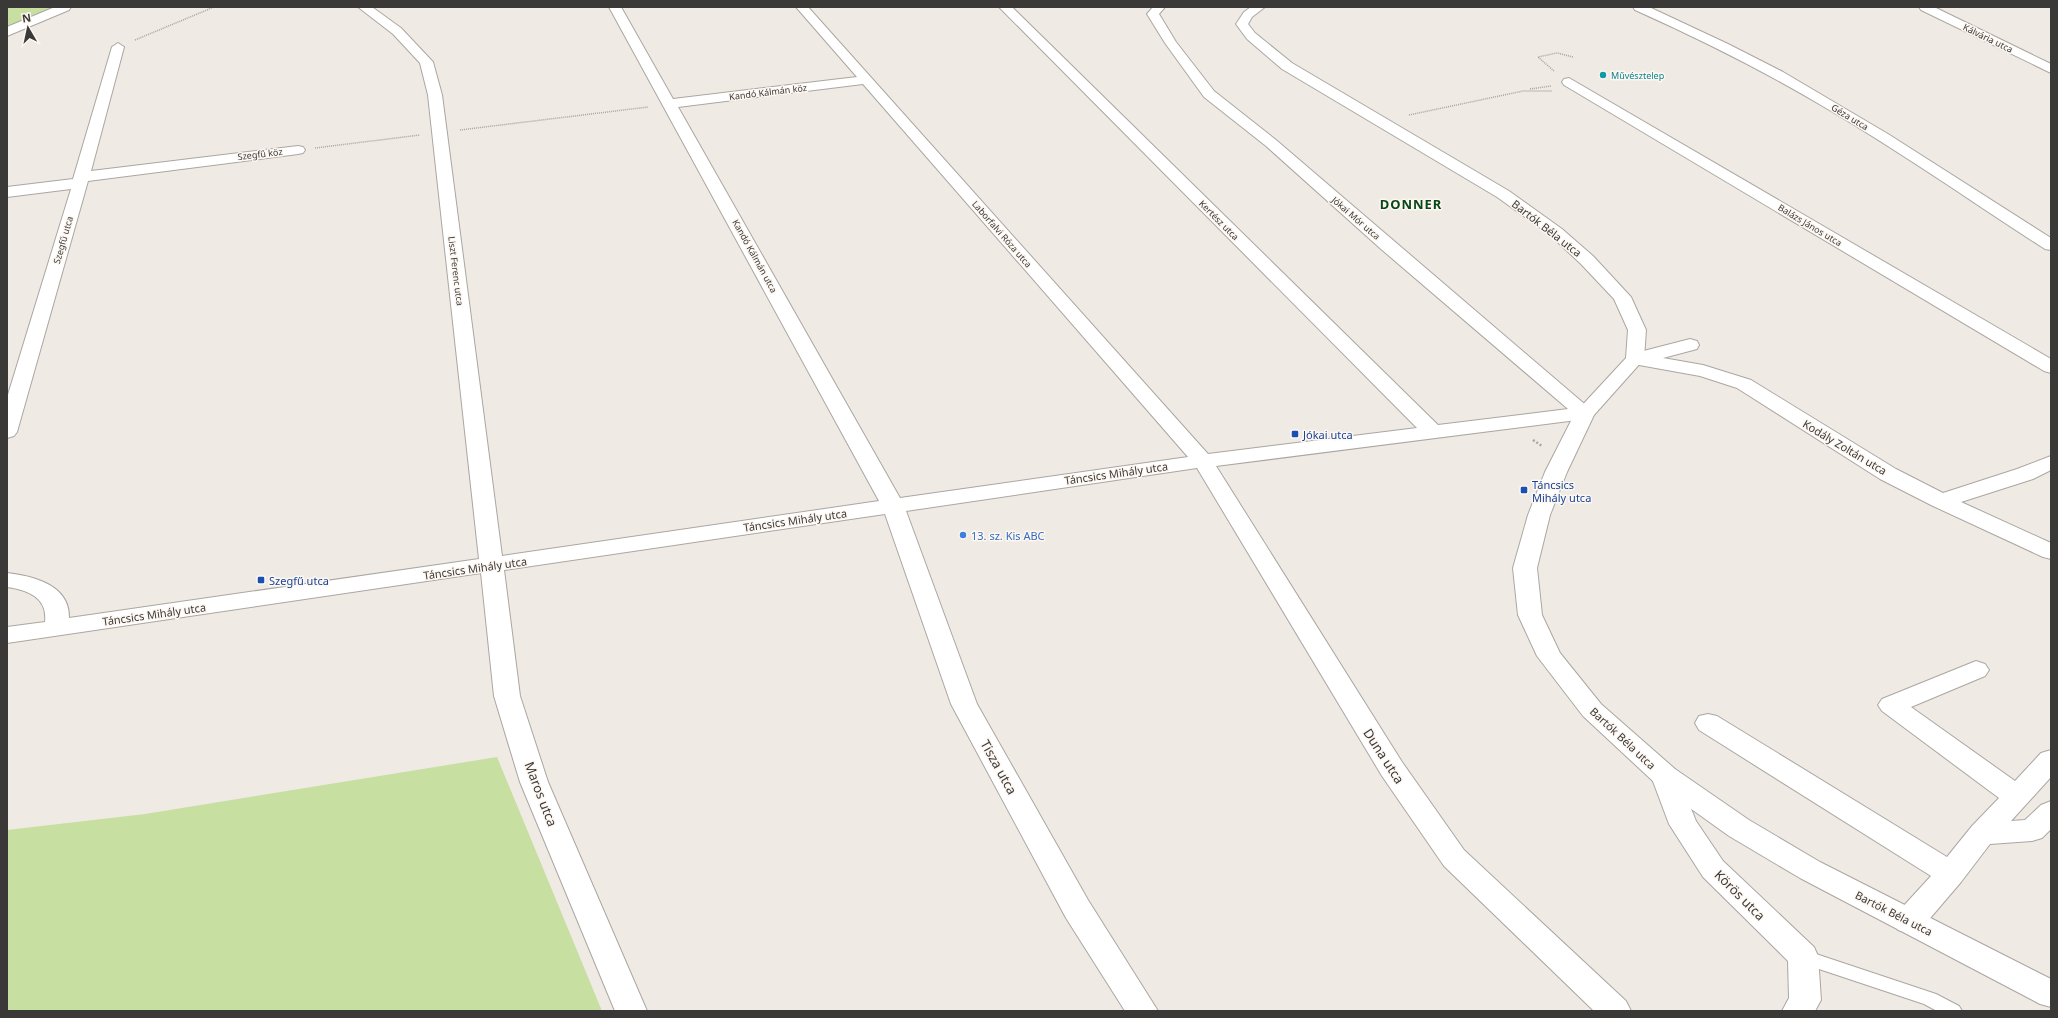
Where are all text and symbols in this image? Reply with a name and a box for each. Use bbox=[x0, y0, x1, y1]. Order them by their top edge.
north arrow bbox=[8, 8, 48, 48]
text: N bbox=[21, 10, 32, 26]
street label: Kálvária utca bbox=[1961, 20, 2015, 56]
place label: Művésztelep bbox=[1611, 69, 1665, 82]
marker: Művésztelep bbox=[1598, 70, 1608, 80]
street label: Kandó Kálmán köz bbox=[728, 81, 808, 103]
street label: Géza utca bbox=[1829, 101, 1871, 133]
street label: Szegfű köz bbox=[237, 145, 283, 163]
street label: Jókai Mór utca bbox=[1328, 193, 1383, 243]
district label: DONNER bbox=[1380, 195, 1442, 213]
street label: Bartók Béla utca bbox=[1509, 196, 1585, 260]
street label: Kertész utca bbox=[1196, 197, 1242, 243]
street label: Laborfalvi Róza utca bbox=[969, 198, 1035, 270]
street label: Balázs János utca bbox=[1776, 201, 1844, 249]
street label: Szegfű utca bbox=[50, 215, 76, 265]
street label: Kandó Kálmán utca bbox=[729, 217, 781, 295]
street label: Liszt Ferenc utca bbox=[445, 235, 467, 307]
street label: Kodály Zoltán utca bbox=[1800, 416, 1890, 478]
place label: Jókai utca bbox=[1302, 427, 1353, 442]
marker: Jókai utca bbox=[1290, 429, 1300, 439]
street label: Táncsics Mihály utca bbox=[1063, 458, 1169, 488]
place label: Táncsics Mihály utca bbox=[1532, 477, 1591, 505]
marker: Táncsics Mihály utca bbox=[1519, 485, 1529, 495]
street label: Táncsics Mihály utca bbox=[742, 505, 848, 535]
place label: 13. sz. Kis ABC bbox=[971, 528, 1045, 543]
marker: 13. sz. Kis ABC bbox=[958, 530, 968, 540]
street label: Táncsics Mihály utca bbox=[422, 553, 528, 583]
place label: Szegfű utca bbox=[269, 573, 329, 588]
marker: Szegfű utca bbox=[256, 575, 266, 585]
street label: Táncsics Mihály utca bbox=[101, 599, 207, 629]
street label: Bartók Béla utca bbox=[1587, 704, 1659, 772]
street label: Duna utca bbox=[1359, 725, 1409, 787]
street label: Tisza utca bbox=[977, 736, 1021, 798]
street label: Maros utca bbox=[520, 759, 562, 829]
street label: Körös utca bbox=[1711, 866, 1769, 924]
street label: Bartók Béla utca bbox=[1853, 887, 1935, 939]

